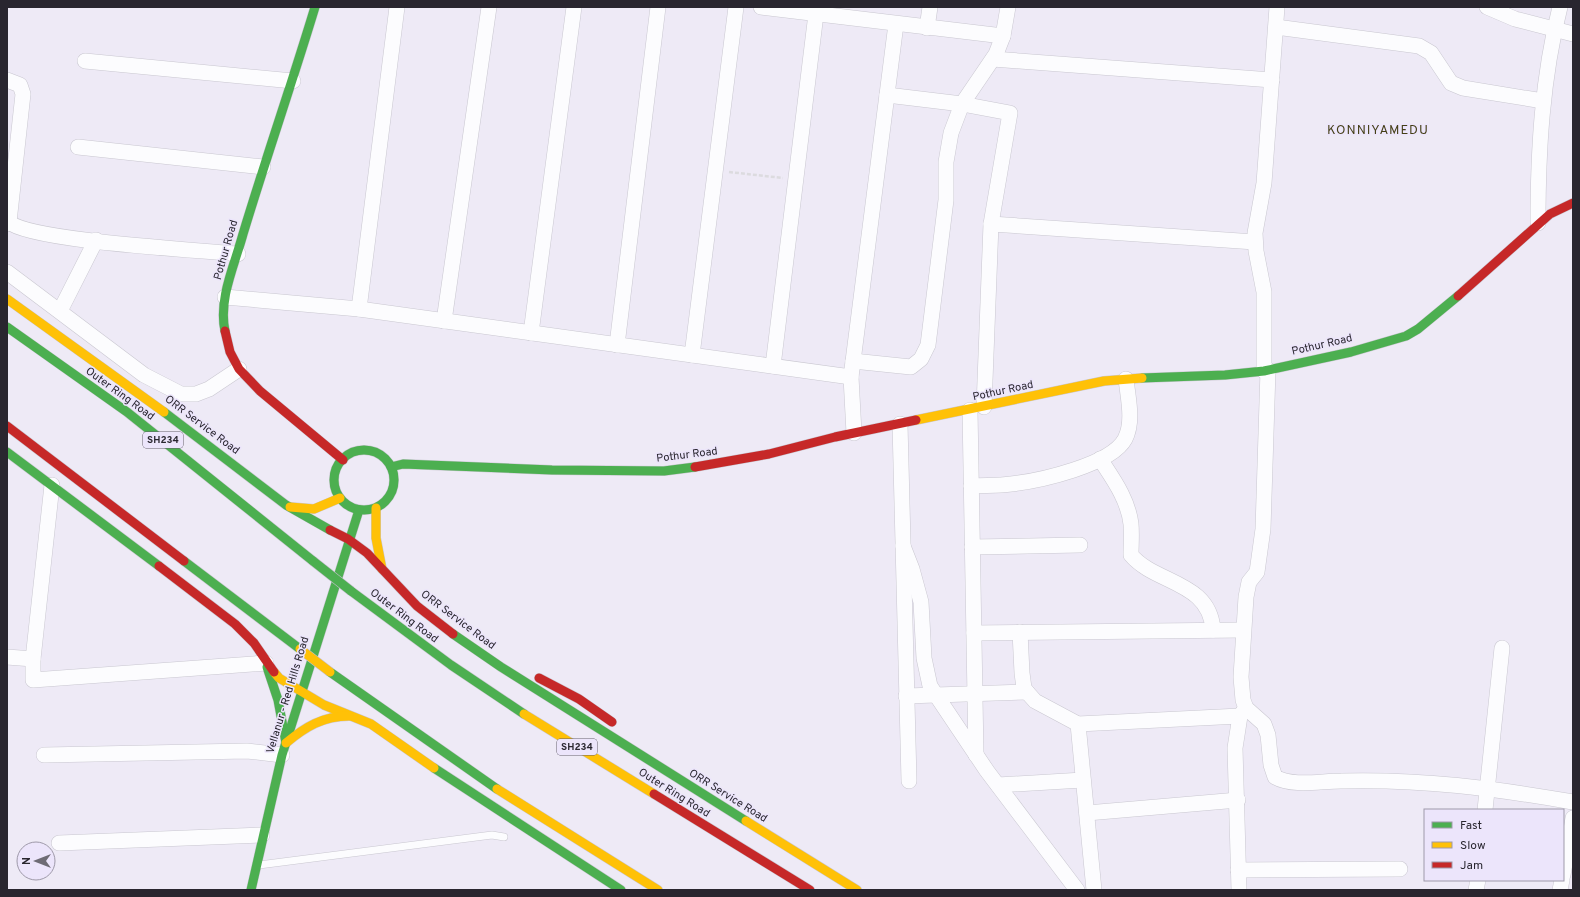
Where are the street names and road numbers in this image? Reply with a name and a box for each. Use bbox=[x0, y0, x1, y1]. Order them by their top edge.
street label: Pothur Road bbox=[211, 218, 241, 282]
street label: Pothur Road bbox=[1290, 331, 1354, 359]
street label: Outer Ring Road bbox=[83, 364, 157, 424]
street label: Pothur Road bbox=[971, 378, 1035, 404]
street label: ORR Service Road bbox=[162, 392, 242, 458]
road number: SH234 bbox=[143, 432, 183, 448]
street label: Pothur Road bbox=[656, 444, 718, 466]
street label: Outer Ring Road bbox=[367, 586, 441, 646]
street label: ORR Service Road bbox=[418, 587, 498, 653]
street label: Vellanur - Red Hills Road bbox=[264, 635, 312, 755]
road number: SH234 bbox=[557, 739, 597, 755]
street label: Outer Ring Road bbox=[636, 765, 712, 821]
street label: ORR Service Road bbox=[686, 766, 770, 826]

